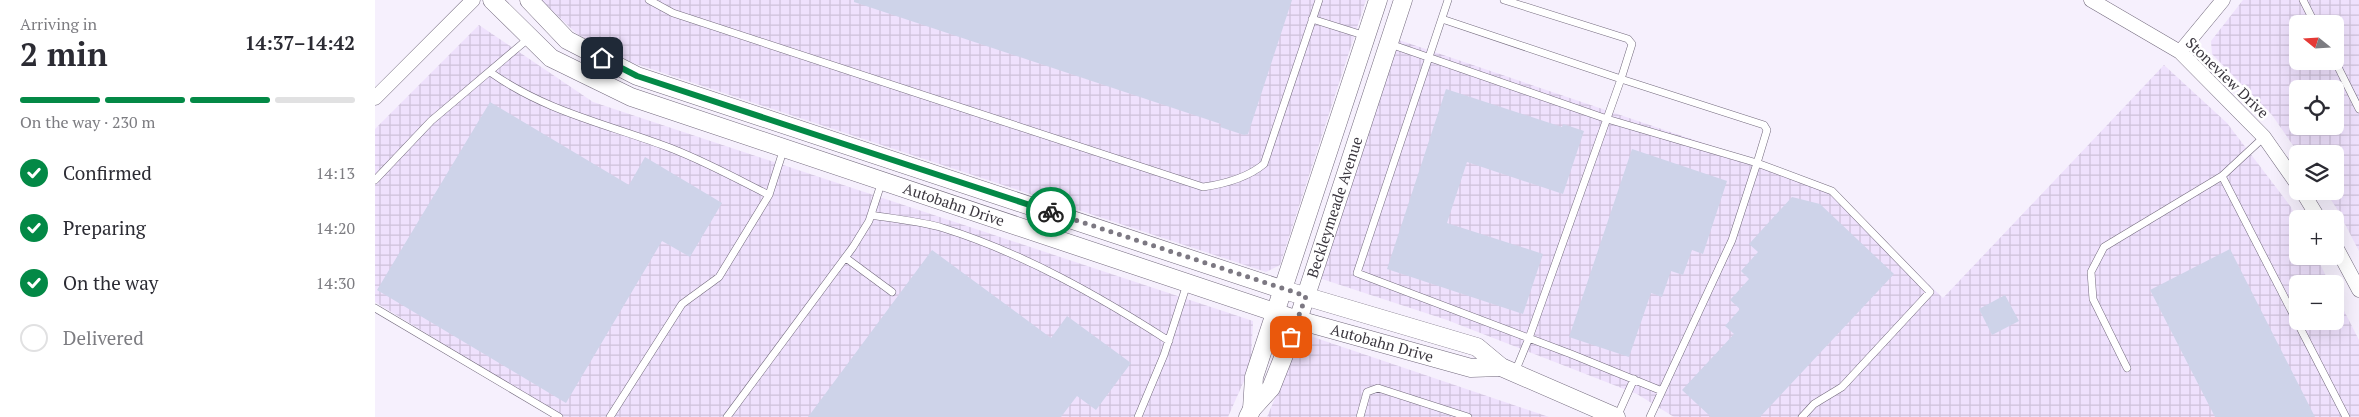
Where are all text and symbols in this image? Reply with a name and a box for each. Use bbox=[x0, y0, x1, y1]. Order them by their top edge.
text: Arriving in bbox=[20, 13, 97, 35]
north arrow bbox=[2289, 15, 2344, 70]
map controls bbox=[2289, 15, 2344, 330]
text: 14:37–14:42 bbox=[245, 30, 355, 55]
text: 2 min bbox=[20, 33, 108, 75]
street label: Stoneview Drive bbox=[2182, 33, 2274, 122]
pin bbox=[581, 37, 623, 79]
icon: home bbox=[588, 44, 616, 72]
button: locate bbox=[2289, 80, 2344, 135]
text: On the way · 230 m bbox=[20, 111, 155, 133]
street label: Beckleymeade Avenue bbox=[1302, 134, 1366, 280]
button: layers bbox=[2289, 145, 2344, 200]
icon: check bbox=[20, 159, 48, 187]
text: Confirmed bbox=[63, 160, 152, 185]
text: 14:13 bbox=[316, 162, 355, 184]
street label: Autobahn Drive bbox=[901, 178, 1007, 230]
courier bbox=[1026, 187, 1076, 237]
icon: bike bbox=[1037, 198, 1065, 226]
button: + bbox=[2289, 210, 2344, 265]
icon: check bbox=[20, 214, 48, 242]
text: Preparing bbox=[63, 215, 146, 240]
text: 14:20 bbox=[316, 217, 355, 239]
icon: check bbox=[20, 269, 48, 297]
text: On the way bbox=[63, 270, 158, 295]
text: 14:30 bbox=[316, 272, 355, 294]
button: − bbox=[2289, 275, 2344, 330]
pin bbox=[1270, 316, 1312, 358]
street label: Autobahn Drive bbox=[1328, 319, 1436, 366]
icon: bag bbox=[1277, 323, 1305, 351]
text: Delivered bbox=[63, 325, 144, 350]

